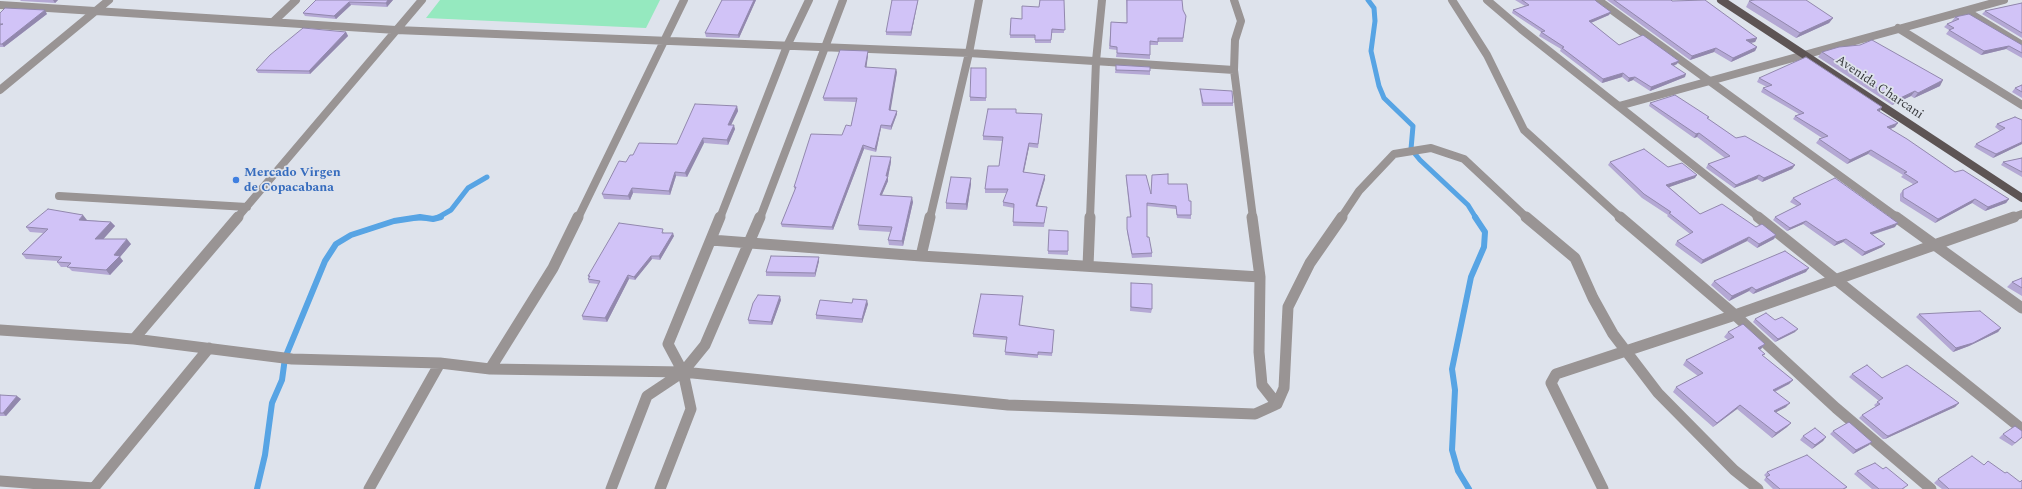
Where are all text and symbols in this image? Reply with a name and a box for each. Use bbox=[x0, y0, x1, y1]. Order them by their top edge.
street label: Avenida Charcani bbox=[1832, 53, 1926, 123]
place label: Mercado Virgen de Copacabana bbox=[244, 165, 341, 196]
marker: Mercado Virgen de Copacabana bbox=[231, 175, 241, 185]

